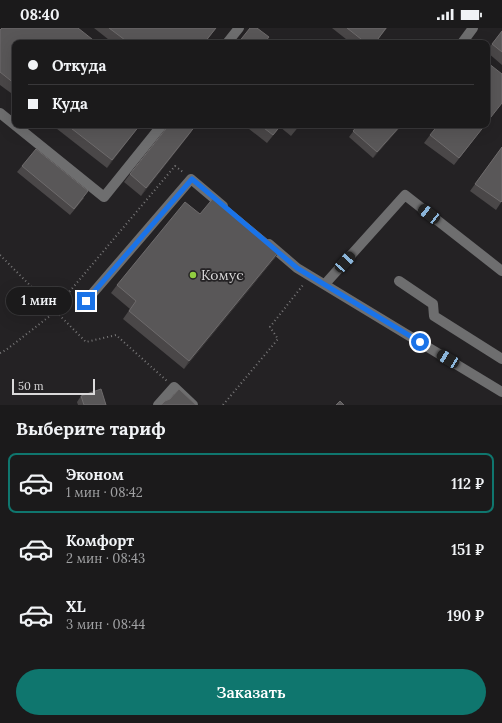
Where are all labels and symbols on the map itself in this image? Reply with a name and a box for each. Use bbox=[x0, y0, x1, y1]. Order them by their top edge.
car bbox=[416, 202, 442, 226]
car bbox=[333, 249, 357, 275]
place label: Комус bbox=[201, 266, 244, 284]
marker: Комус bbox=[188, 270, 198, 280]
callout: 1 мин bbox=[6, 287, 72, 315]
route end bbox=[77, 292, 95, 310]
route start bbox=[411, 333, 429, 351]
car bbox=[435, 348, 461, 370]
scale bar bbox=[12, 377, 95, 396]

